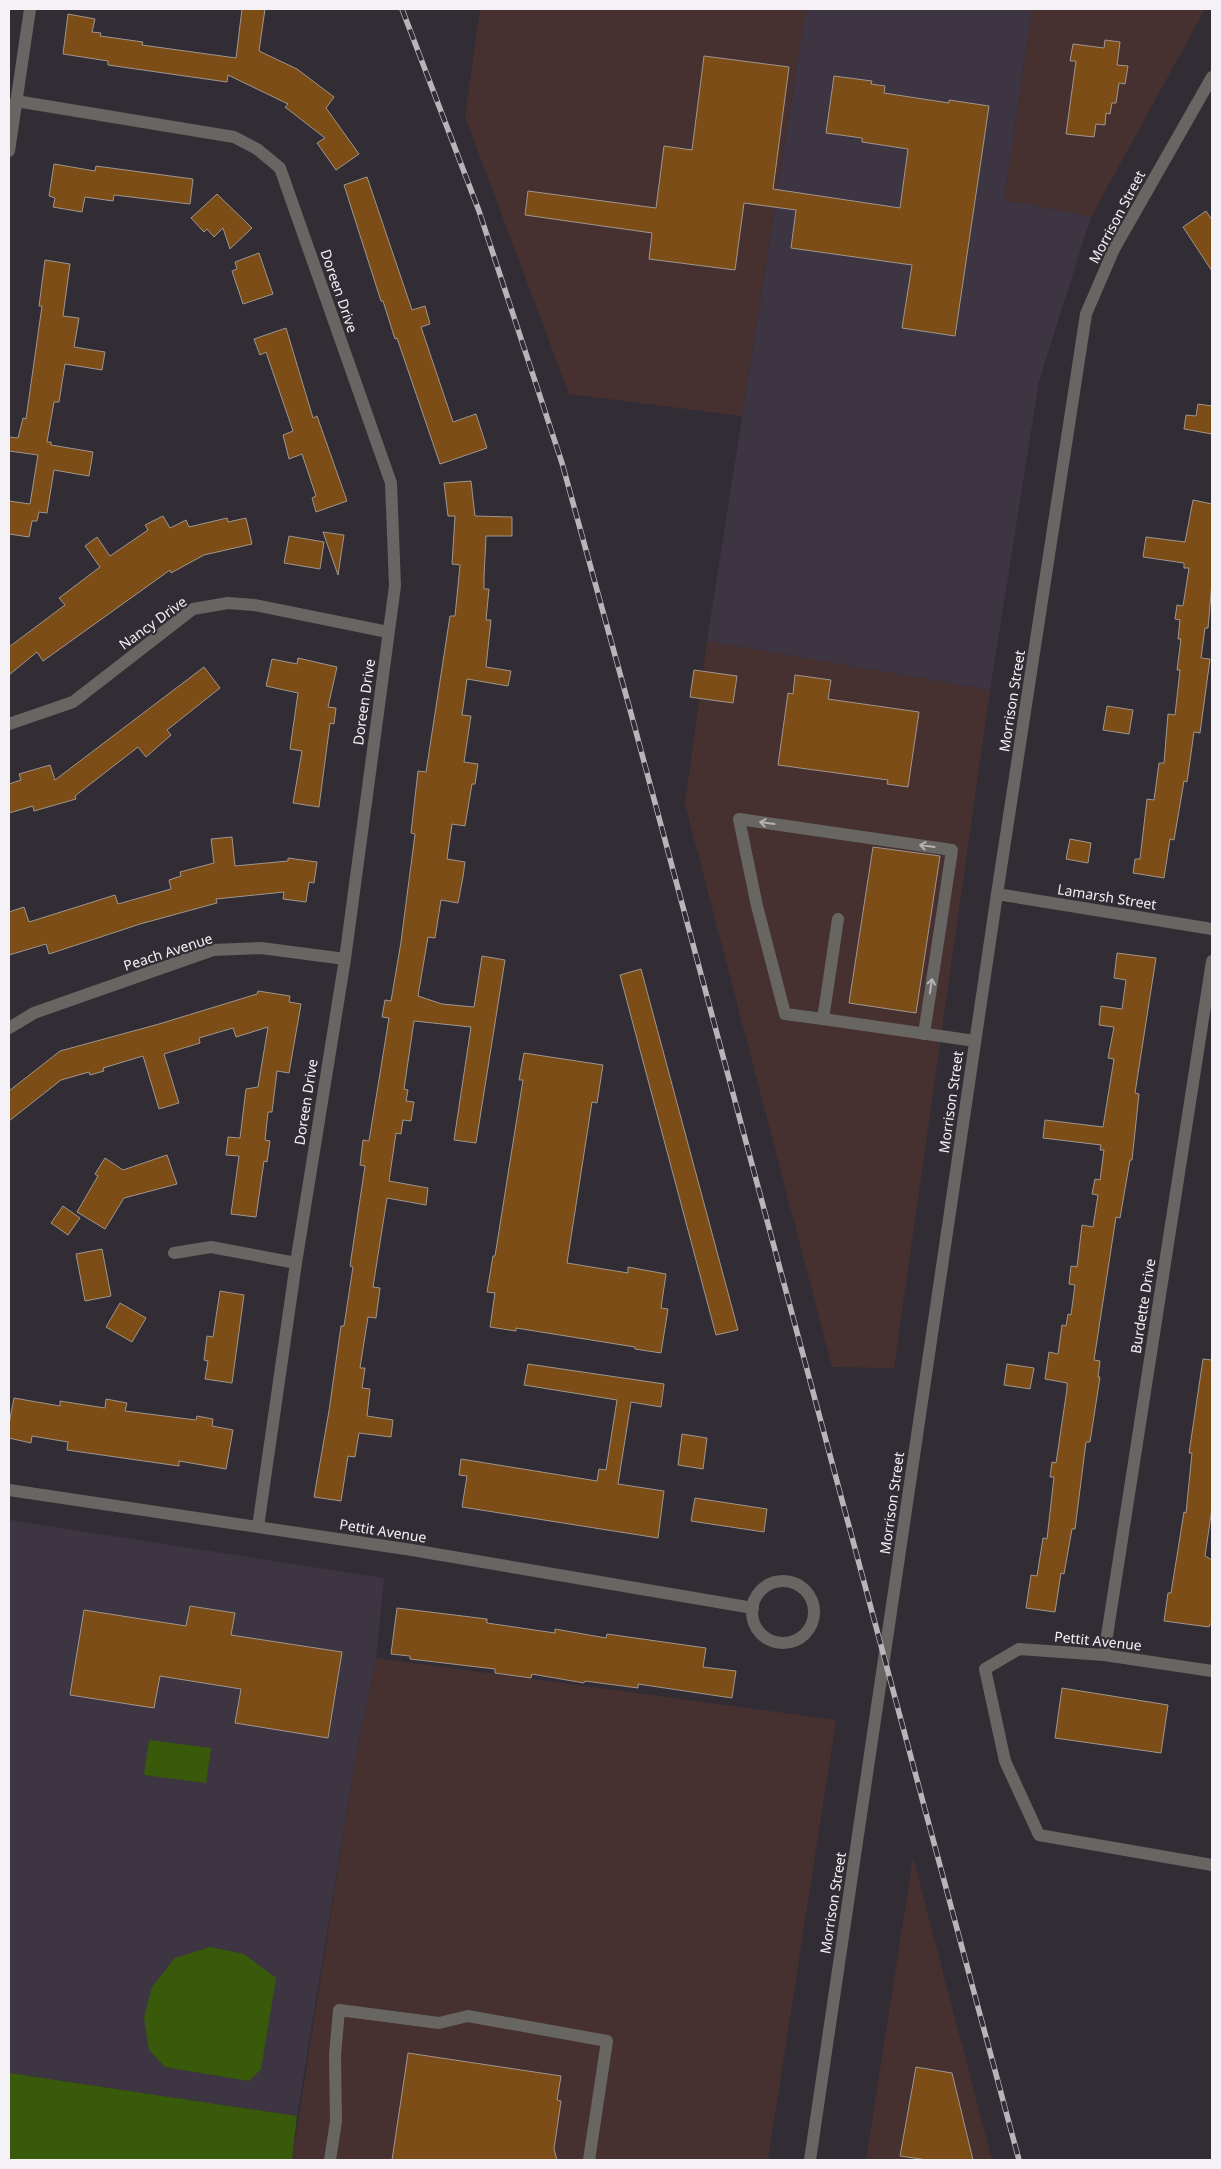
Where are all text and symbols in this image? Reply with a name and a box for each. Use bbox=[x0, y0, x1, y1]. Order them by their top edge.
street label: Morrison Street bbox=[1084, 167, 1149, 267]
street label: Doreen Drive bbox=[316, 247, 363, 335]
street label: Nancy Drive bbox=[115, 592, 190, 654]
street label: Morrison Street bbox=[994, 649, 1029, 753]
street label: Doreen Drive bbox=[348, 657, 379, 746]
one-way arrow bbox=[759, 818, 775, 828]
one-way arrow bbox=[920, 841, 936, 851]
street label: Lamarsh Street bbox=[1056, 879, 1158, 914]
street label: Peach Avenue bbox=[121, 928, 215, 975]
one-way arrow bbox=[927, 978, 937, 994]
street label: Morrison Street bbox=[934, 1050, 967, 1154]
street label: Doreen Drive bbox=[289, 1057, 322, 1146]
street label: Burdette Drive bbox=[1126, 1257, 1159, 1355]
street label: Morrison Street bbox=[875, 1451, 908, 1555]
street label: Pettit Avenue bbox=[338, 1514, 428, 1547]
street label: Pettit Avenue bbox=[1053, 1626, 1143, 1655]
street label: Morrison Street bbox=[815, 1851, 850, 1955]

